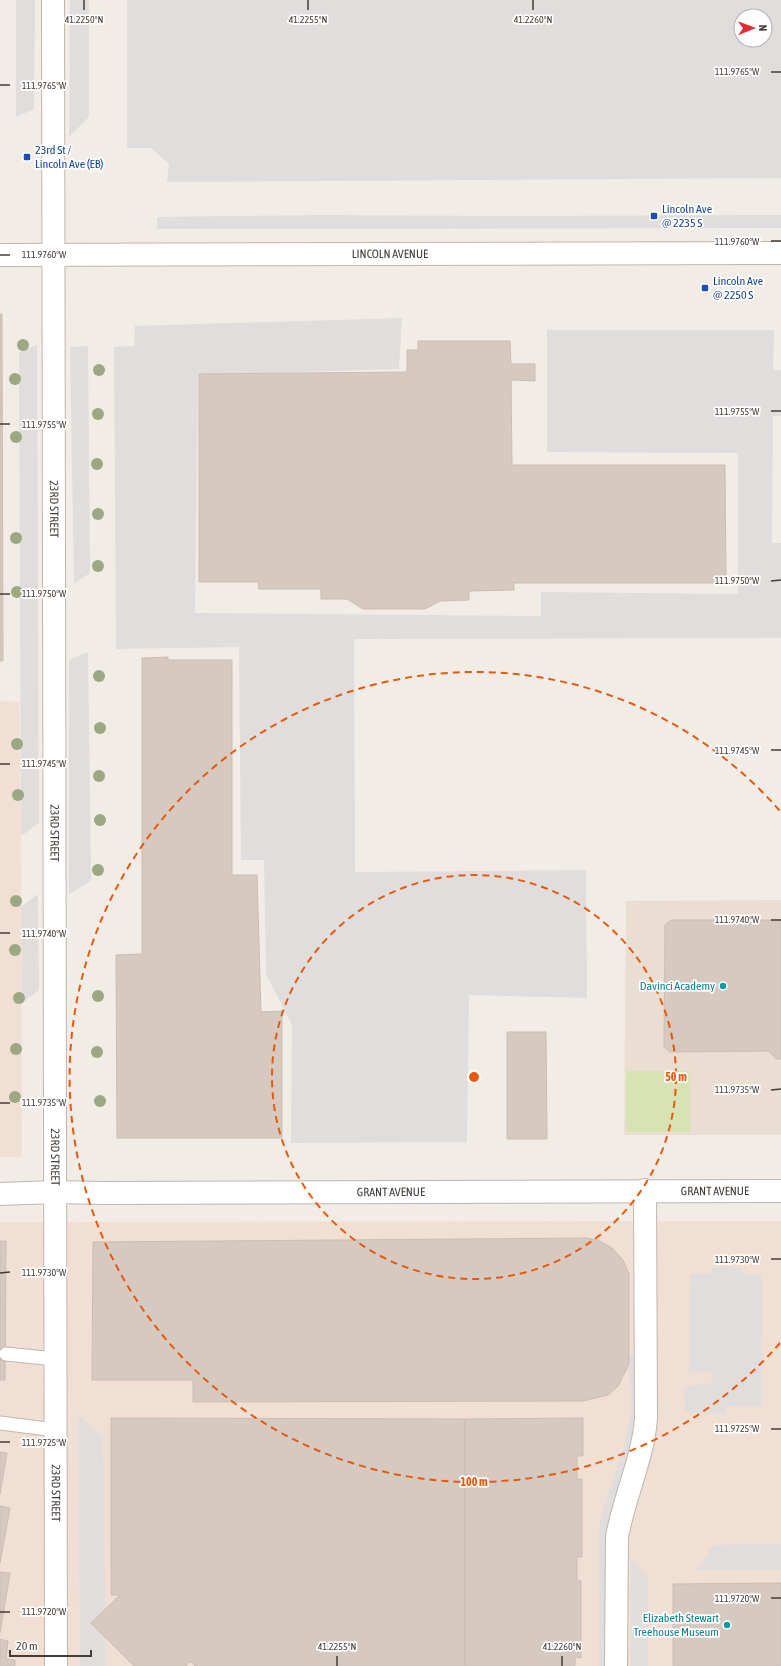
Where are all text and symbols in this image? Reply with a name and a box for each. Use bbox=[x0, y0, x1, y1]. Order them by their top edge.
north arrow bbox=[733, 8, 773, 48]
text: 41.2250°N bbox=[65, 14, 103, 25]
text: 41.2255°N bbox=[289, 14, 327, 25]
text: 41.2260°N bbox=[514, 14, 552, 25]
text: N bbox=[757, 24, 769, 31]
text: 111.9765°W bbox=[715, 66, 760, 77]
text: 111.9765°W bbox=[22, 80, 67, 91]
place label: 23rd St / Lincoln Ave (EB) bbox=[35, 143, 103, 171]
marker: 23rd St / Lincoln Ave (EB) bbox=[22, 152, 32, 162]
place label: Lincoln Ave @ 2235 S bbox=[662, 202, 712, 230]
marker: Lincoln Ave @ 2235 S bbox=[649, 211, 659, 221]
text: 111.9760°W bbox=[715, 236, 760, 247]
street label: LINCOLN AVENUE bbox=[352, 247, 428, 261]
text: 111.9760°W bbox=[22, 249, 67, 260]
place label: Lincoln Ave @ 2250 S bbox=[713, 274, 763, 302]
marker: Lincoln Ave @ 2250 S bbox=[700, 283, 710, 293]
text: 111.9755°W bbox=[715, 406, 760, 417]
text: 111.9755°W bbox=[22, 419, 67, 430]
street label: 23RD STREET bbox=[47, 480, 61, 539]
text: 111.9750°W bbox=[715, 575, 760, 586]
text: 111.9750°W bbox=[22, 588, 67, 599]
text: 111.9745°W bbox=[715, 745, 760, 756]
text: 111.9745°W bbox=[22, 758, 67, 769]
street label: 23RD STREET bbox=[47, 804, 62, 863]
text: 111.9740°W bbox=[715, 914, 760, 925]
text: 111.9740°W bbox=[22, 928, 67, 939]
place label: Davinci Academy bbox=[640, 979, 715, 993]
marker: Davinci Academy bbox=[718, 981, 728, 991]
centre of rings bbox=[467, 1070, 481, 1084]
text: 50 m bbox=[665, 1070, 687, 1084]
text: 111.9735°W bbox=[715, 1084, 760, 1095]
text: 111.9735°W bbox=[22, 1097, 67, 1108]
street label: 23RD STREET bbox=[48, 1128, 62, 1187]
street label: GRANT AVENUE bbox=[681, 1184, 749, 1198]
street label: GRANT AVENUE bbox=[357, 1185, 425, 1199]
text: 111.9730°W bbox=[715, 1254, 760, 1265]
text: 111.9730°W bbox=[22, 1267, 67, 1278]
text: 111.9725°W bbox=[715, 1423, 760, 1434]
text: 111.9725°W bbox=[22, 1437, 67, 1448]
street label: 23RD STREET bbox=[49, 1464, 63, 1523]
text: 100 m bbox=[460, 1475, 488, 1489]
text: 111.9720°W bbox=[715, 1593, 760, 1604]
text: 111.9720°W bbox=[22, 1606, 67, 1617]
place label: Elizabeth Stewart Treehouse Museum bbox=[634, 1611, 720, 1639]
marker: Elizabeth Stewart Treehouse Museum bbox=[722, 1620, 732, 1630]
scale bar bbox=[10, 1632, 91, 1658]
text: 20 m bbox=[16, 1639, 38, 1653]
text: 41.2255°N bbox=[318, 1641, 356, 1652]
text: 41.2260°N bbox=[543, 1641, 581, 1652]

